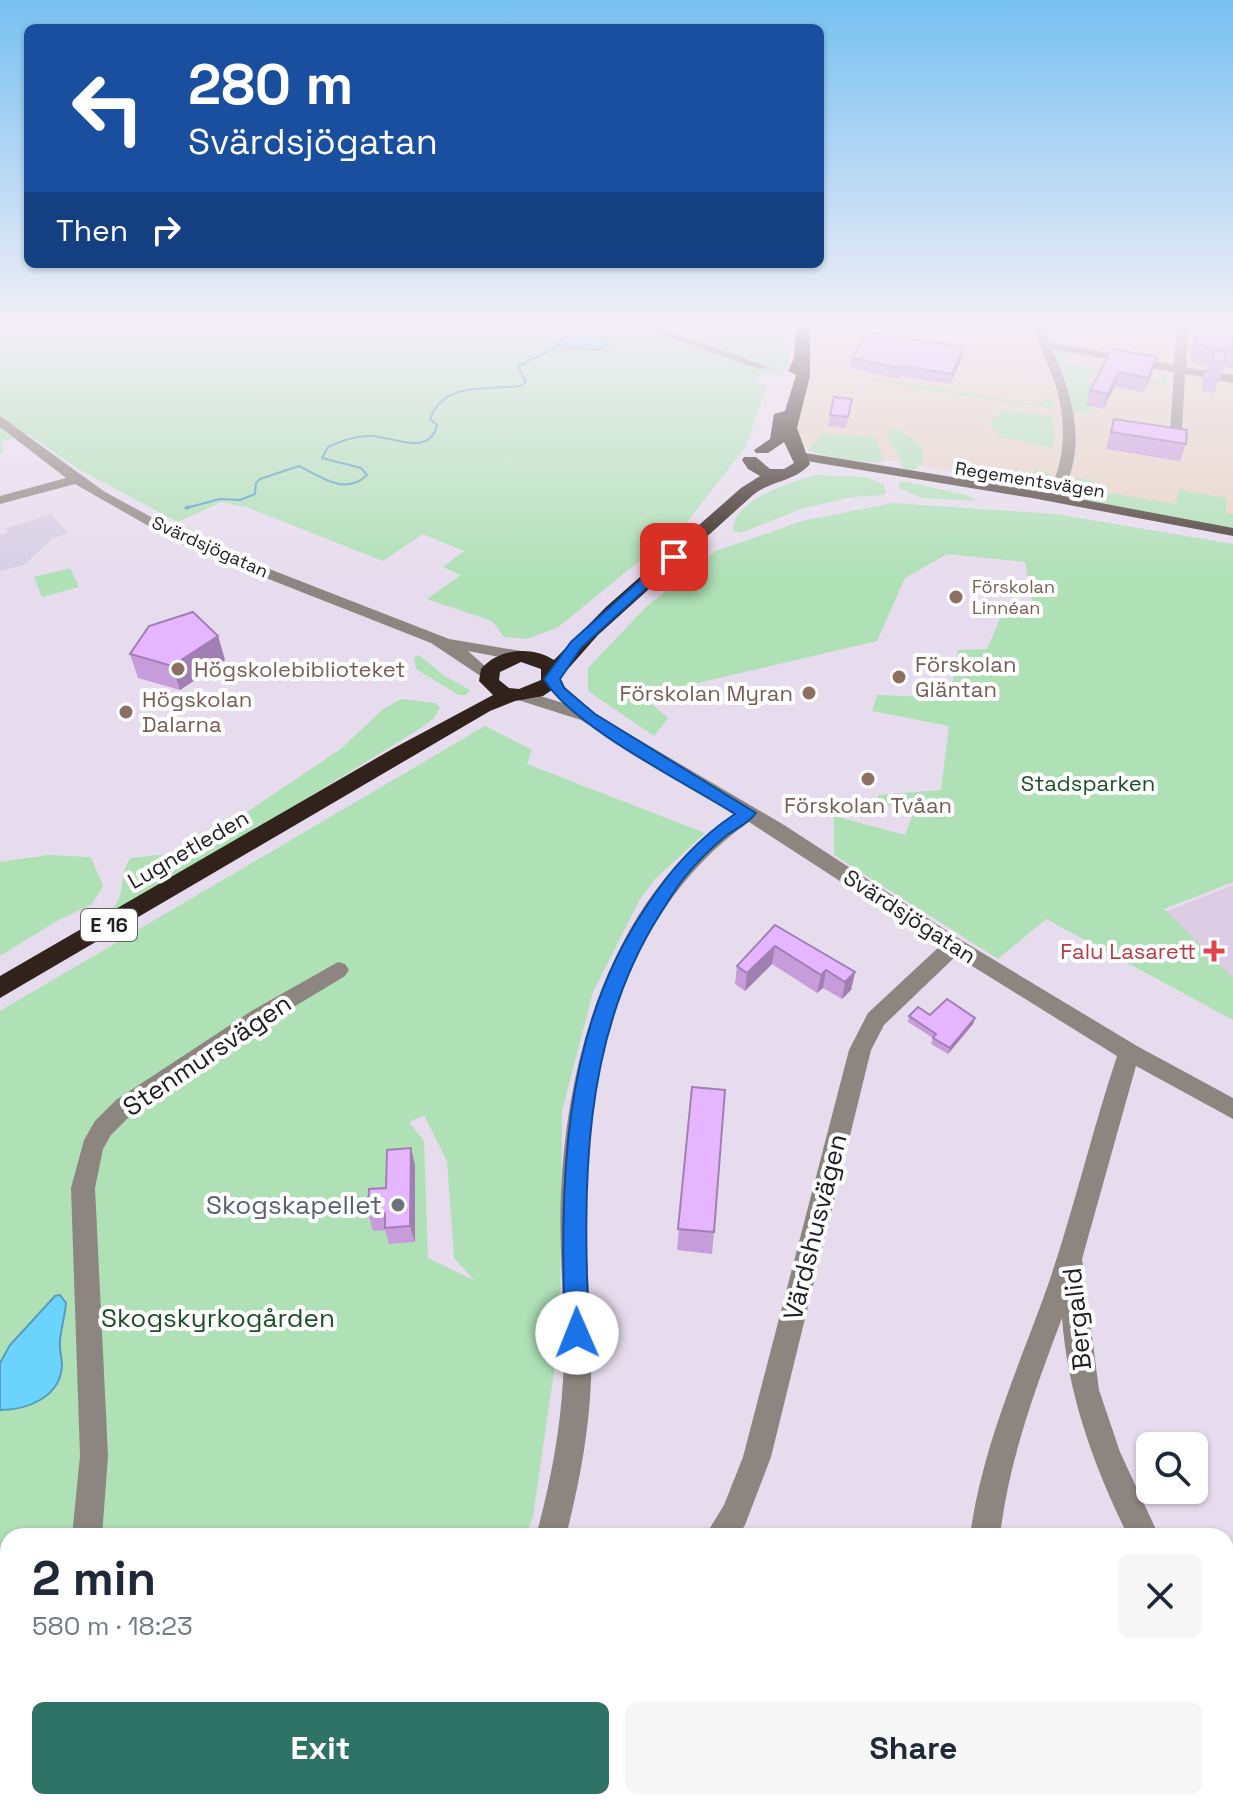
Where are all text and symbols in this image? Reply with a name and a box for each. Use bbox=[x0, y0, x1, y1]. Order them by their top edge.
text: 280 m bbox=[188, 49, 353, 120]
icon: left bbox=[56, 56, 160, 160]
text: Svärdsjögatan bbox=[188, 119, 438, 165]
icon: right bbox=[144, 208, 188, 252]
text: Then bbox=[56, 211, 128, 250]
street label: Regementsvägen bbox=[954, 456, 1107, 503]
street label: Svärdsjögatan bbox=[148, 511, 272, 582]
pin bbox=[640, 523, 708, 591]
icon: arrive bbox=[652, 535, 696, 579]
place label: Förskolan Linnéan bbox=[972, 575, 1055, 619]
marker: Förskolan Linnéan bbox=[947, 588, 965, 606]
place label: Förskolan Gläntan bbox=[915, 650, 1016, 703]
place label: Högskolebiblioteket bbox=[194, 655, 405, 683]
marker: Högskolebiblioteket bbox=[169, 660, 187, 678]
marker: Förskolan Gläntan bbox=[890, 668, 908, 686]
place label: Förskolan Myran bbox=[619, 679, 793, 707]
marker: Förskolan Myran bbox=[800, 684, 818, 702]
place label: Högskolan Dalarna bbox=[142, 685, 252, 738]
marker: Högskolan Dalarna bbox=[117, 703, 135, 721]
park label: Stadsparken bbox=[1021, 769, 1155, 797]
marker: Förskolan Tvåan bbox=[859, 770, 877, 788]
place label: Förskolan Tvåan bbox=[784, 791, 952, 819]
street label: Lugnetleden bbox=[123, 803, 253, 895]
street label: Svärdsjögatan bbox=[838, 863, 982, 969]
road number: E 16 bbox=[81, 909, 137, 941]
place label: Falu Lasarett bbox=[1060, 937, 1196, 965]
marker: Falu Lasarett bbox=[1203, 940, 1225, 962]
street label: Stenmursvägen bbox=[116, 986, 298, 1124]
street label: Värdshusvägen bbox=[775, 1130, 855, 1324]
place label: Skogskapellet bbox=[206, 1188, 382, 1222]
marker: Skogskapellet bbox=[389, 1196, 407, 1214]
street label: Bergalid bbox=[1055, 1266, 1099, 1372]
position arrow bbox=[535, 1291, 619, 1375]
park label: Skogskyrkogården bbox=[101, 1301, 335, 1335]
map controls bbox=[1136, 1432, 1208, 1504]
button: search bbox=[1136, 1432, 1208, 1504]
text: 2 min bbox=[32, 1548, 156, 1609]
button: close bbox=[1118, 1554, 1202, 1638]
text: 580 m · 18:23 bbox=[32, 1609, 193, 1643]
button: Exit bbox=[32, 1702, 609, 1794]
button: Share bbox=[625, 1702, 1202, 1794]

